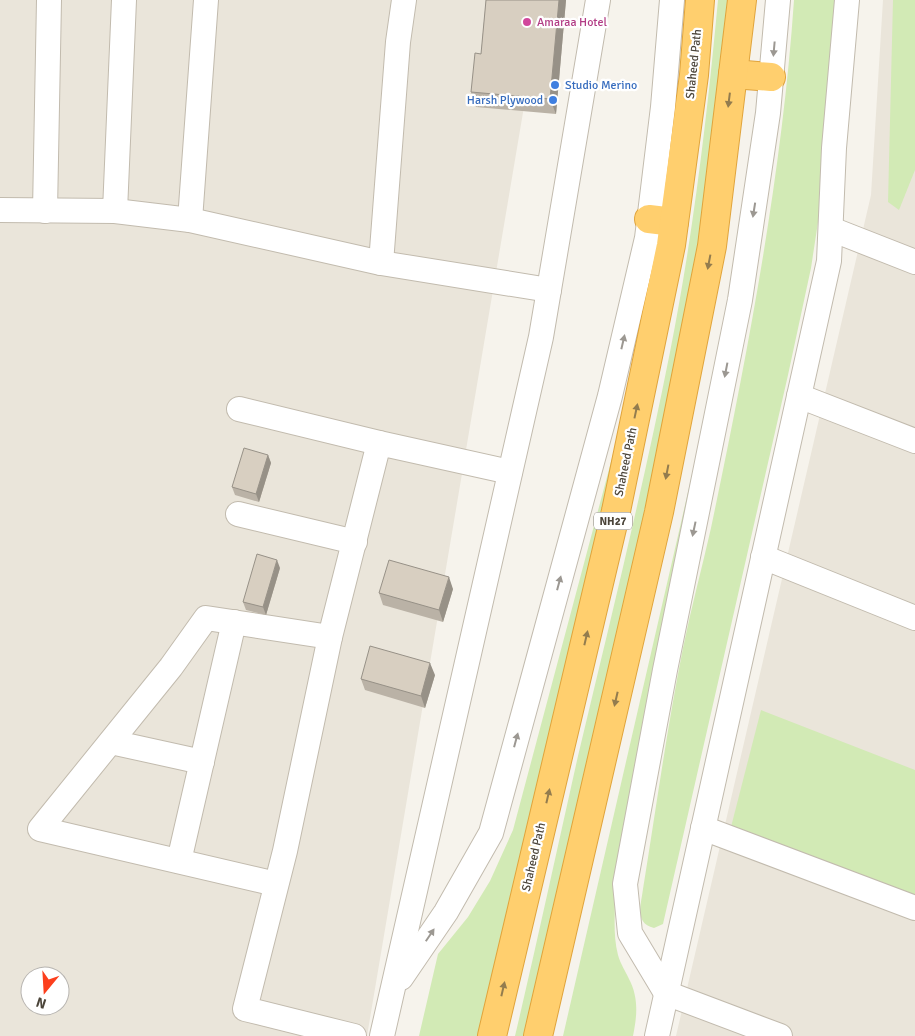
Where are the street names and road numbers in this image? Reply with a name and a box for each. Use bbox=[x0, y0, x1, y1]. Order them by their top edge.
street label: Shaheed Path bbox=[683, 28, 705, 100]
street label: Shaheed Path bbox=[611, 426, 641, 498]
road number: NH27 bbox=[594, 512, 632, 530]
street label: Shaheed Path bbox=[519, 821, 549, 893]

